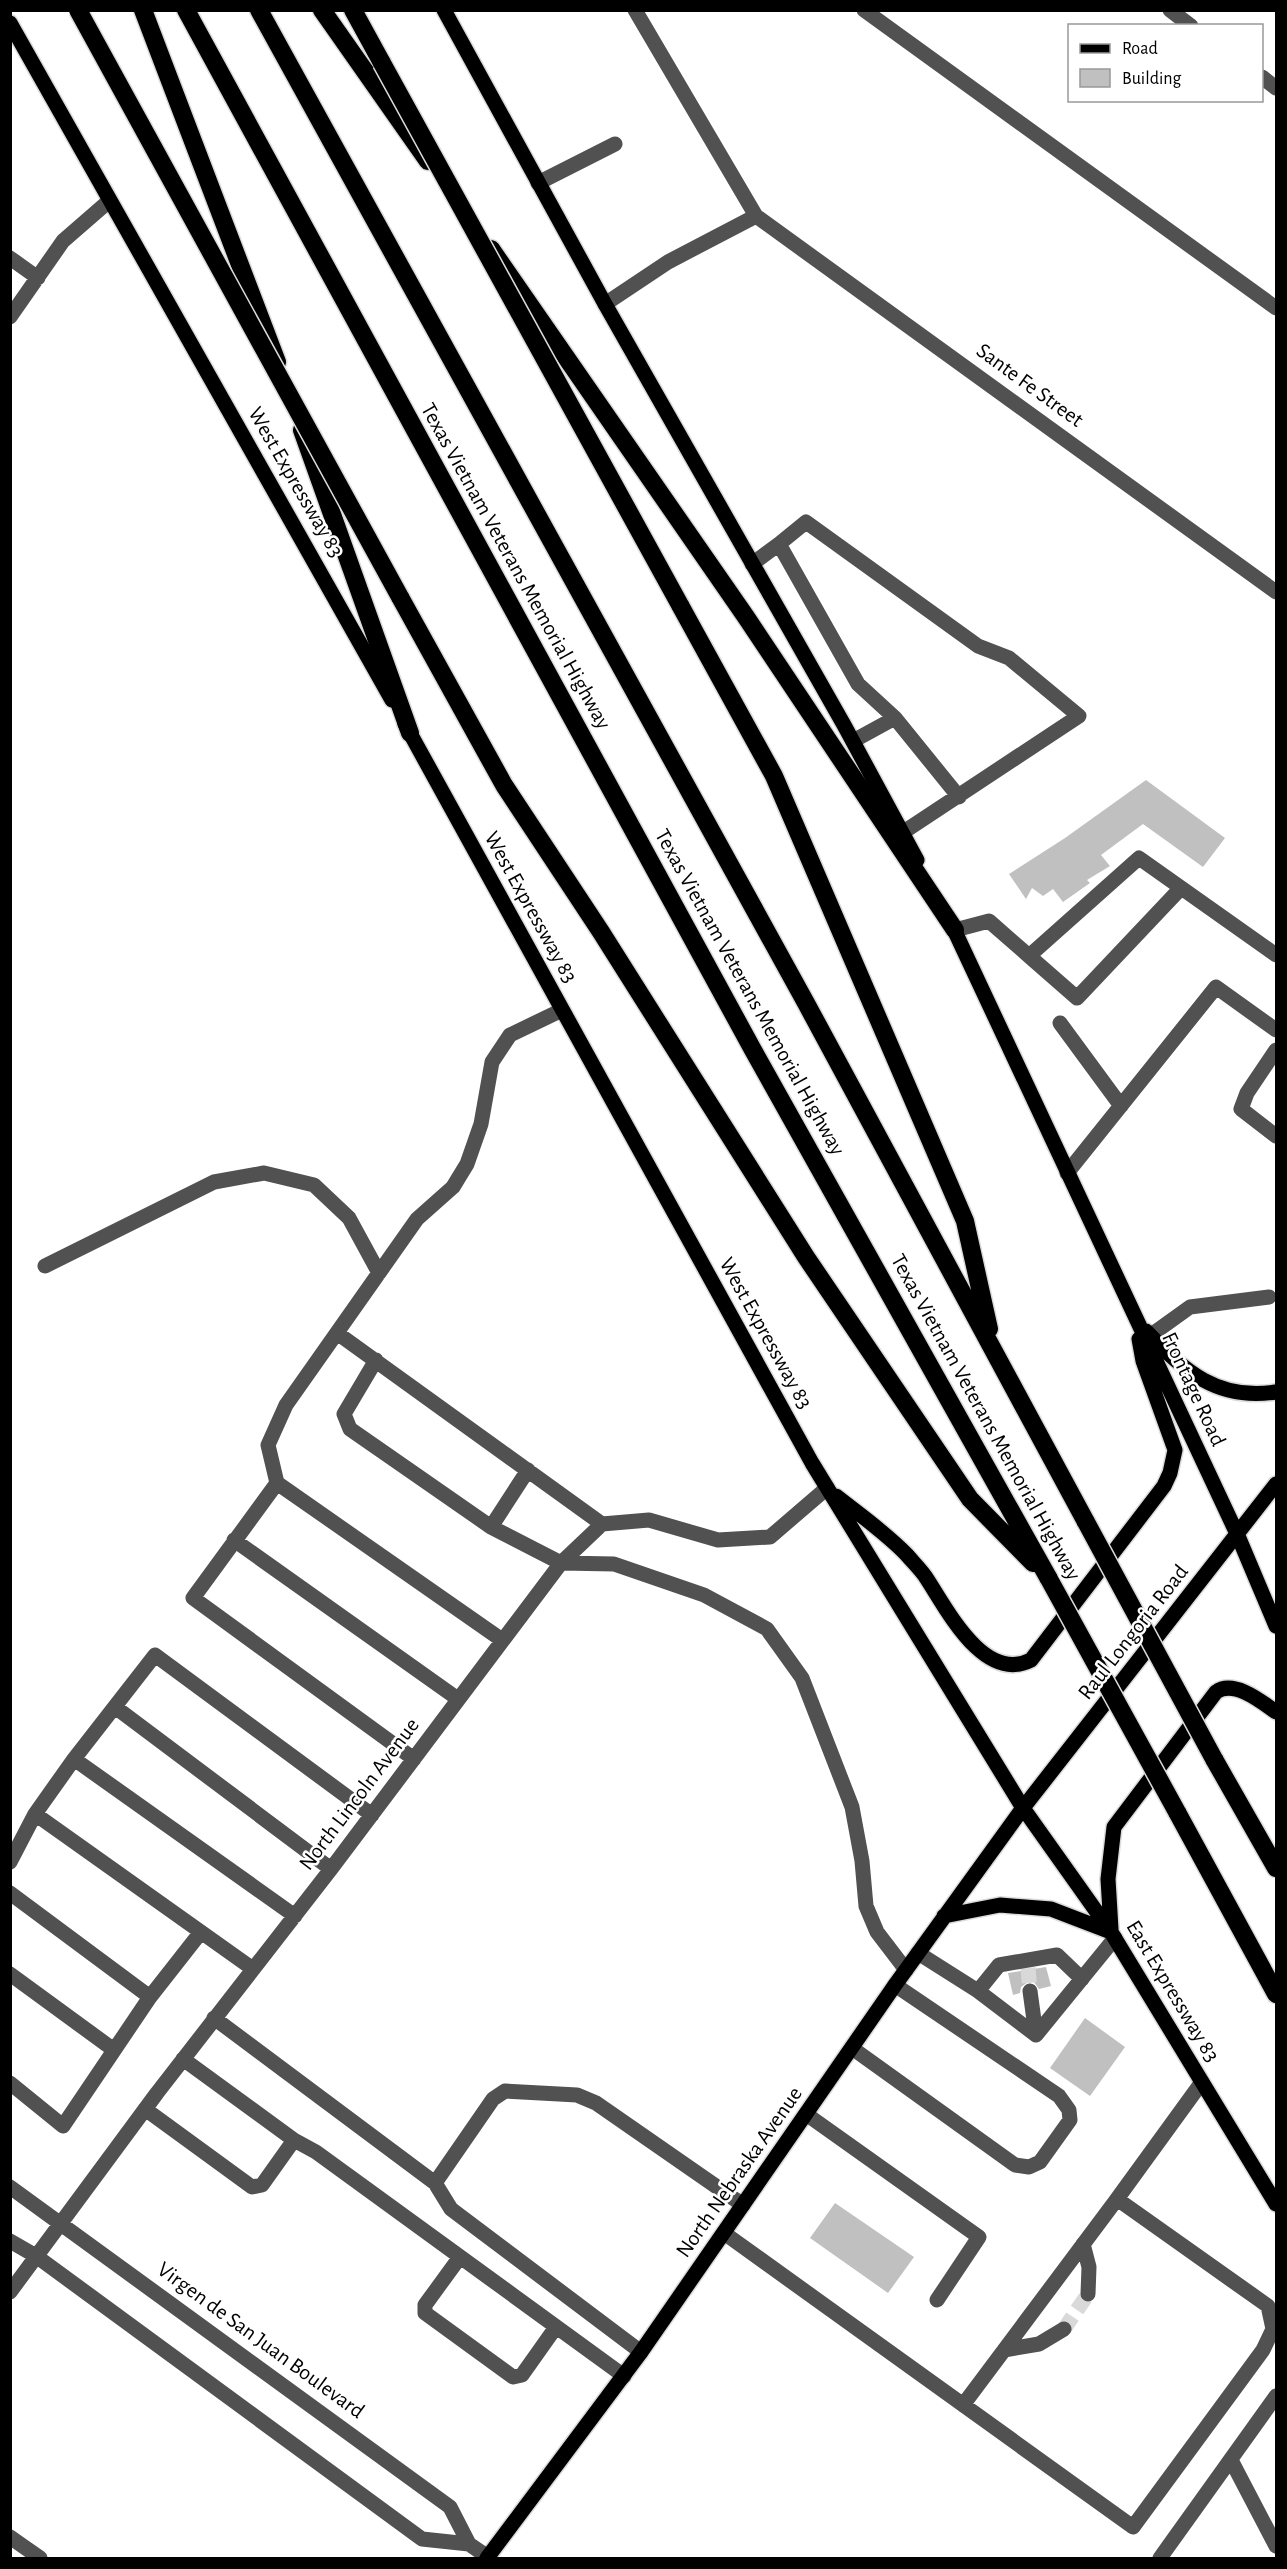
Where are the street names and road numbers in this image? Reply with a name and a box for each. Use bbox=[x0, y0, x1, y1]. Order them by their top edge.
street label: Sante Fe Street bbox=[973, 339, 1087, 431]
street label: Texas Vietnam Veterans Memorial Highway bbox=[417, 399, 615, 733]
street label: West Expressway 83 bbox=[244, 403, 348, 561]
street label: Texas Vietnam Veterans Memorial Highway bbox=[651, 825, 849, 1159]
street label: West Expressway 83 bbox=[480, 828, 582, 986]
street label: Texas Vietnam Veterans Memorial Highway bbox=[887, 1250, 1085, 1584]
street label: West Expressway 83 bbox=[715, 1254, 817, 1412]
street label: Frontage Road bbox=[1158, 1329, 1230, 1449]
street label: Raul Longoria Road bbox=[1074, 1561, 1192, 1703]
street label: North Lincoln Avenue bbox=[295, 1714, 423, 1874]
street label: East Expressway 83 bbox=[1122, 1916, 1224, 2066]
street label: North Nebraska Avenue bbox=[672, 2083, 806, 2261]
street label: Virgen de San Juan Boulevard bbox=[153, 2258, 369, 2422]

